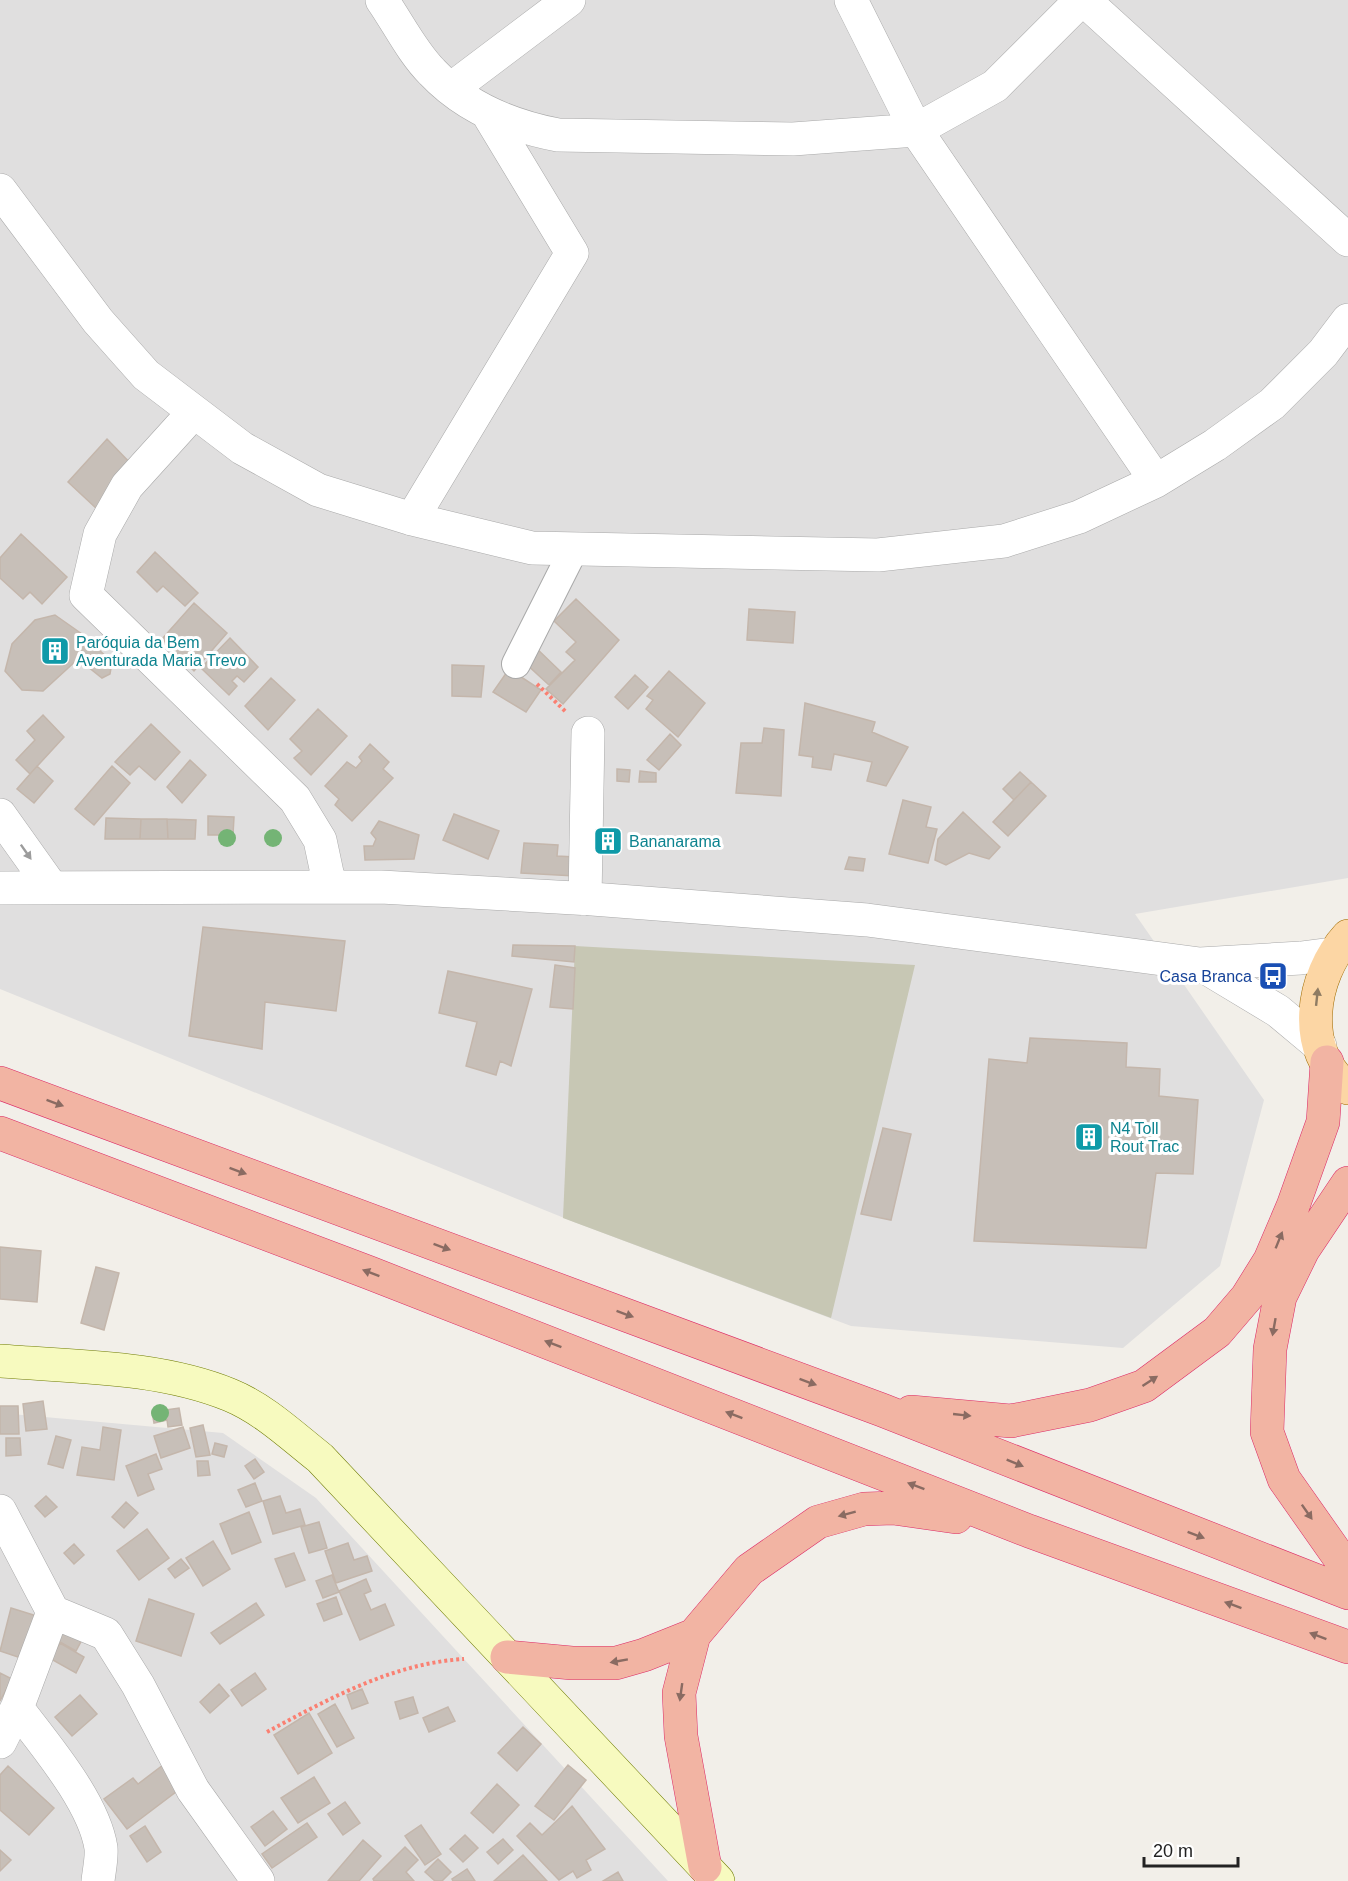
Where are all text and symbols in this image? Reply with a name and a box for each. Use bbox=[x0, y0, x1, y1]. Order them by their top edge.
place label: Paróquia da Bem Aventurada Maria Trevo bbox=[76, 634, 247, 669]
building icon: Paróquia da Bem Aventurada Maria Trevo bbox=[39, 635, 71, 667]
building icon: Bananarama bbox=[592, 825, 624, 857]
place label: Bananarama bbox=[629, 833, 721, 850]
one-way arrow bbox=[20, 843, 32, 859]
bus stop icon: Casa Branca bbox=[1257, 960, 1289, 992]
place label: Casa Branca bbox=[1160, 968, 1252, 985]
one-way arrow bbox=[1312, 988, 1322, 1007]
one-way arrow bbox=[46, 1099, 64, 1108]
place label: N4 Toll Rout Trac bbox=[1110, 1120, 1179, 1155]
building icon: N4 Toll Rout Trac bbox=[1073, 1121, 1105, 1153]
one-way arrow bbox=[229, 1166, 247, 1176]
one-way arrow bbox=[1274, 1230, 1284, 1248]
one-way arrow bbox=[433, 1243, 451, 1252]
one-way arrow bbox=[362, 1268, 380, 1278]
one-way arrow bbox=[616, 1310, 634, 1320]
one-way arrow bbox=[1269, 1318, 1278, 1337]
one-way arrow bbox=[543, 1339, 561, 1349]
one-way arrow bbox=[1142, 1376, 1158, 1387]
one-way arrow bbox=[799, 1377, 817, 1387]
one-way arrow bbox=[725, 1410, 743, 1420]
one-way arrow bbox=[952, 1410, 971, 1420]
one-way arrow bbox=[1006, 1458, 1024, 1468]
one-way arrow bbox=[907, 1481, 925, 1491]
one-way arrow bbox=[1301, 1503, 1313, 1519]
one-way arrow bbox=[838, 1509, 856, 1519]
one-way arrow bbox=[1187, 1531, 1205, 1540]
one-way arrow bbox=[1224, 1599, 1242, 1609]
one-way arrow bbox=[1309, 1631, 1327, 1640]
one-way arrow bbox=[610, 1657, 629, 1666]
one-way arrow bbox=[676, 1682, 686, 1701]
scale bar bbox=[1144, 1830, 1238, 1868]
text: 20 m bbox=[1153, 1841, 1193, 1861]

